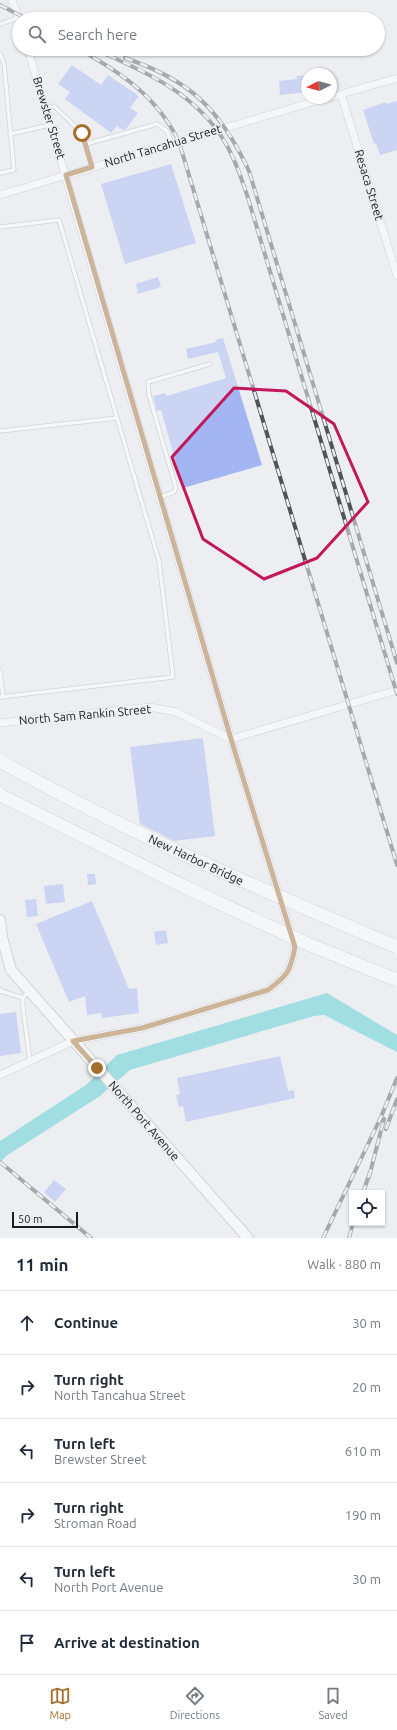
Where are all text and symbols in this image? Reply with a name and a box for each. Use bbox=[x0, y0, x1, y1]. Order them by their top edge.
search box bbox=[12, 12, 385, 56]
icon: search bbox=[26, 23, 48, 45]
text: Search here bbox=[58, 26, 137, 43]
north arrow bbox=[301, 68, 337, 104]
street label: Brewster Street bbox=[31, 75, 68, 161]
street label: North Tancahua Street bbox=[103, 121, 223, 170]
route start bbox=[73, 124, 91, 142]
street label: Resaca Street bbox=[353, 148, 387, 222]
street label: North Sam Rankin Street bbox=[18, 702, 152, 727]
street label: New Harbor Bridge bbox=[147, 832, 246, 887]
route end bbox=[88, 1059, 106, 1077]
street label: North Port Avenue bbox=[106, 1078, 182, 1163]
map controls bbox=[349, 1190, 385, 1226]
button: locate bbox=[349, 1190, 385, 1226]
scale bar bbox=[12, 1210, 78, 1229]
text: 50 m bbox=[18, 1213, 42, 1225]
text: 11 min bbox=[16, 1255, 69, 1274]
text: Walk · 880 m bbox=[307, 1257, 381, 1271]
icon: ahead bbox=[16, 1312, 38, 1334]
text: Continue bbox=[54, 1314, 118, 1331]
text: 30 m bbox=[352, 1316, 381, 1330]
text: Turn right bbox=[54, 1371, 124, 1388]
icon: right bbox=[16, 1376, 38, 1398]
text: 20 m bbox=[352, 1380, 381, 1394]
text: North Tancahua Street bbox=[54, 1388, 186, 1402]
text: Turn left bbox=[54, 1435, 115, 1452]
icon: left bbox=[16, 1440, 38, 1462]
text: 610 m bbox=[345, 1444, 381, 1458]
text: Brewster Street bbox=[54, 1452, 147, 1466]
text: Turn right bbox=[54, 1499, 124, 1516]
icon: right bbox=[16, 1504, 38, 1526]
text: 190 m bbox=[345, 1508, 381, 1522]
text: Stroman Road bbox=[54, 1516, 137, 1530]
text: Turn left bbox=[54, 1563, 115, 1580]
icon: left bbox=[16, 1568, 38, 1590]
text: 30 m bbox=[352, 1572, 381, 1586]
text: North Port Avenue bbox=[54, 1580, 163, 1594]
icon: arrive bbox=[16, 1632, 38, 1654]
text: Arrive at destination bbox=[54, 1634, 200, 1651]
tab: Map bbox=[49, 1685, 71, 1721]
tab: Directions bbox=[170, 1685, 220, 1721]
tab: Saved bbox=[318, 1685, 348, 1721]

